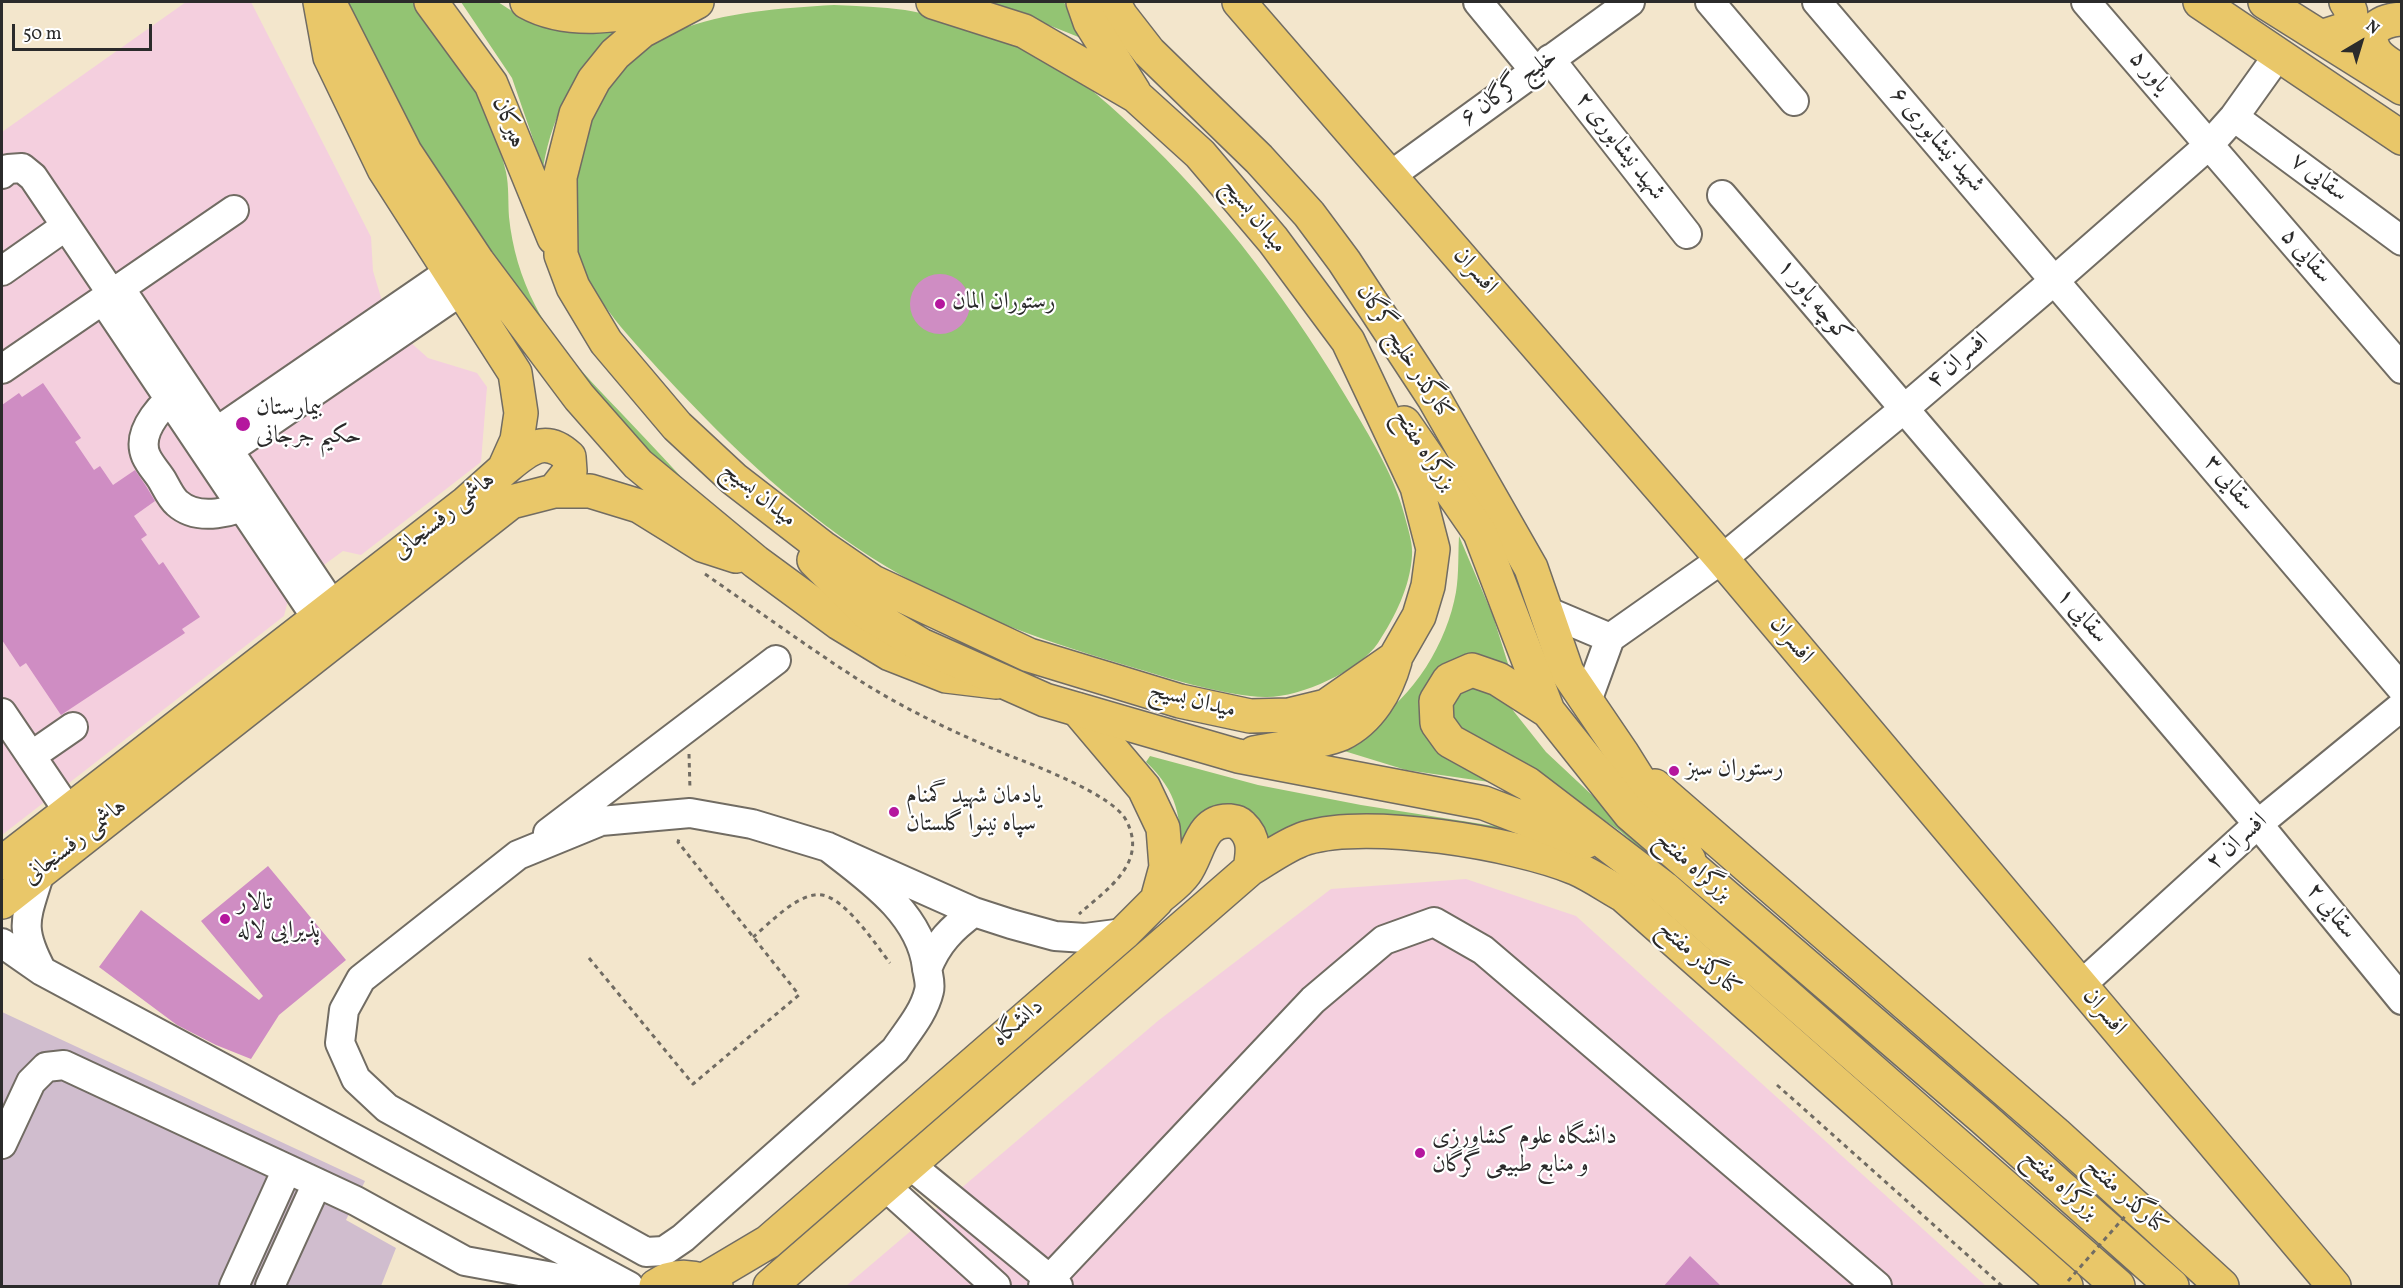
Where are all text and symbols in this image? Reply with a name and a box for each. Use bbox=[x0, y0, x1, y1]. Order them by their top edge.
scale bar bbox=[15, 12, 154, 50]
north arrow bbox=[2331, 12, 2391, 72]
text: N bbox=[2361, 16, 2383, 40]
text: 50 m bbox=[23, 22, 62, 47]
street label: خلیج گرگان ۶ bbox=[1456, 44, 1564, 134]
street label: یاور ۵ bbox=[2121, 45, 2175, 101]
street label: شهید نیشابوری ۶ bbox=[1883, 83, 1989, 199]
street label: شهید نیشابوری ۲ bbox=[1568, 87, 1670, 207]
street label: هیرکان bbox=[484, 93, 530, 153]
street label: سقایی ۷ bbox=[2284, 148, 2352, 210]
street label: میدان بسیج bbox=[1214, 174, 1292, 260]
street label: سقایی ۵ bbox=[2273, 223, 2337, 291]
street label: افسران bbox=[1446, 242, 1502, 302]
street label: کوچه یاور ۱ bbox=[1770, 254, 1856, 350]
street label: کنارگذر خلیج گرگان bbox=[1348, 280, 1458, 426]
place label: رستوران المان bbox=[952, 290, 1056, 318]
marker: رستوران المان bbox=[933, 297, 947, 311]
street label: افسران ۴ bbox=[1922, 327, 1996, 397]
place label: بیمارستان حکیم جرجانی bbox=[256, 396, 362, 452]
street label: بزرگراه مفتح bbox=[1385, 405, 1461, 497]
marker: بیمارستان حکیم جرجانی bbox=[234, 415, 252, 433]
street label: سقایی ۳ bbox=[2196, 450, 2260, 518]
street label: میدان بسیج bbox=[715, 457, 801, 535]
street label: هاشمی رفسنجانی bbox=[388, 467, 502, 567]
street label: سقایی ۱ bbox=[2049, 583, 2113, 651]
street label: افسران bbox=[1762, 611, 1818, 671]
street label: میدان بسیج bbox=[1146, 677, 1238, 727]
place label: رستوران سبز bbox=[1686, 757, 1783, 785]
marker: رستوران سبز bbox=[1667, 764, 1681, 778]
place label: یادمان شهید گمنام سپاه نینوا گلستان bbox=[906, 784, 1042, 840]
street label: هاشمی رفسنجانی bbox=[18, 793, 134, 893]
marker: یادمان شهید گمنام سپاه نینوا گلستان bbox=[887, 805, 901, 819]
street label: افسران ۲ bbox=[2201, 808, 2275, 878]
street label: بزرگراه مفتح bbox=[1648, 827, 1736, 909]
street label: سقایی ۲ bbox=[2298, 878, 2362, 946]
place label: تالار پذیرایی لاله bbox=[237, 891, 320, 947]
marker: تالار پذیرایی لاله bbox=[218, 912, 232, 926]
street label: کنارگذر مفتح bbox=[1650, 916, 1746, 1004]
street label: افسران bbox=[2075, 983, 2131, 1043]
street label: دانشگاه bbox=[987, 994, 1051, 1054]
place label: دانشگاه علوم کشاورزی و منابع طبیعی گرگان bbox=[1432, 1125, 1617, 1181]
street label: بزرگراه مفتح bbox=[2015, 1144, 2103, 1228]
marker: دانشگاه علوم کشاورزی و منابع طبیعی گرگان bbox=[1413, 1146, 1427, 1160]
street label: کنارگذر مفتح bbox=[2078, 1153, 2172, 1243]

